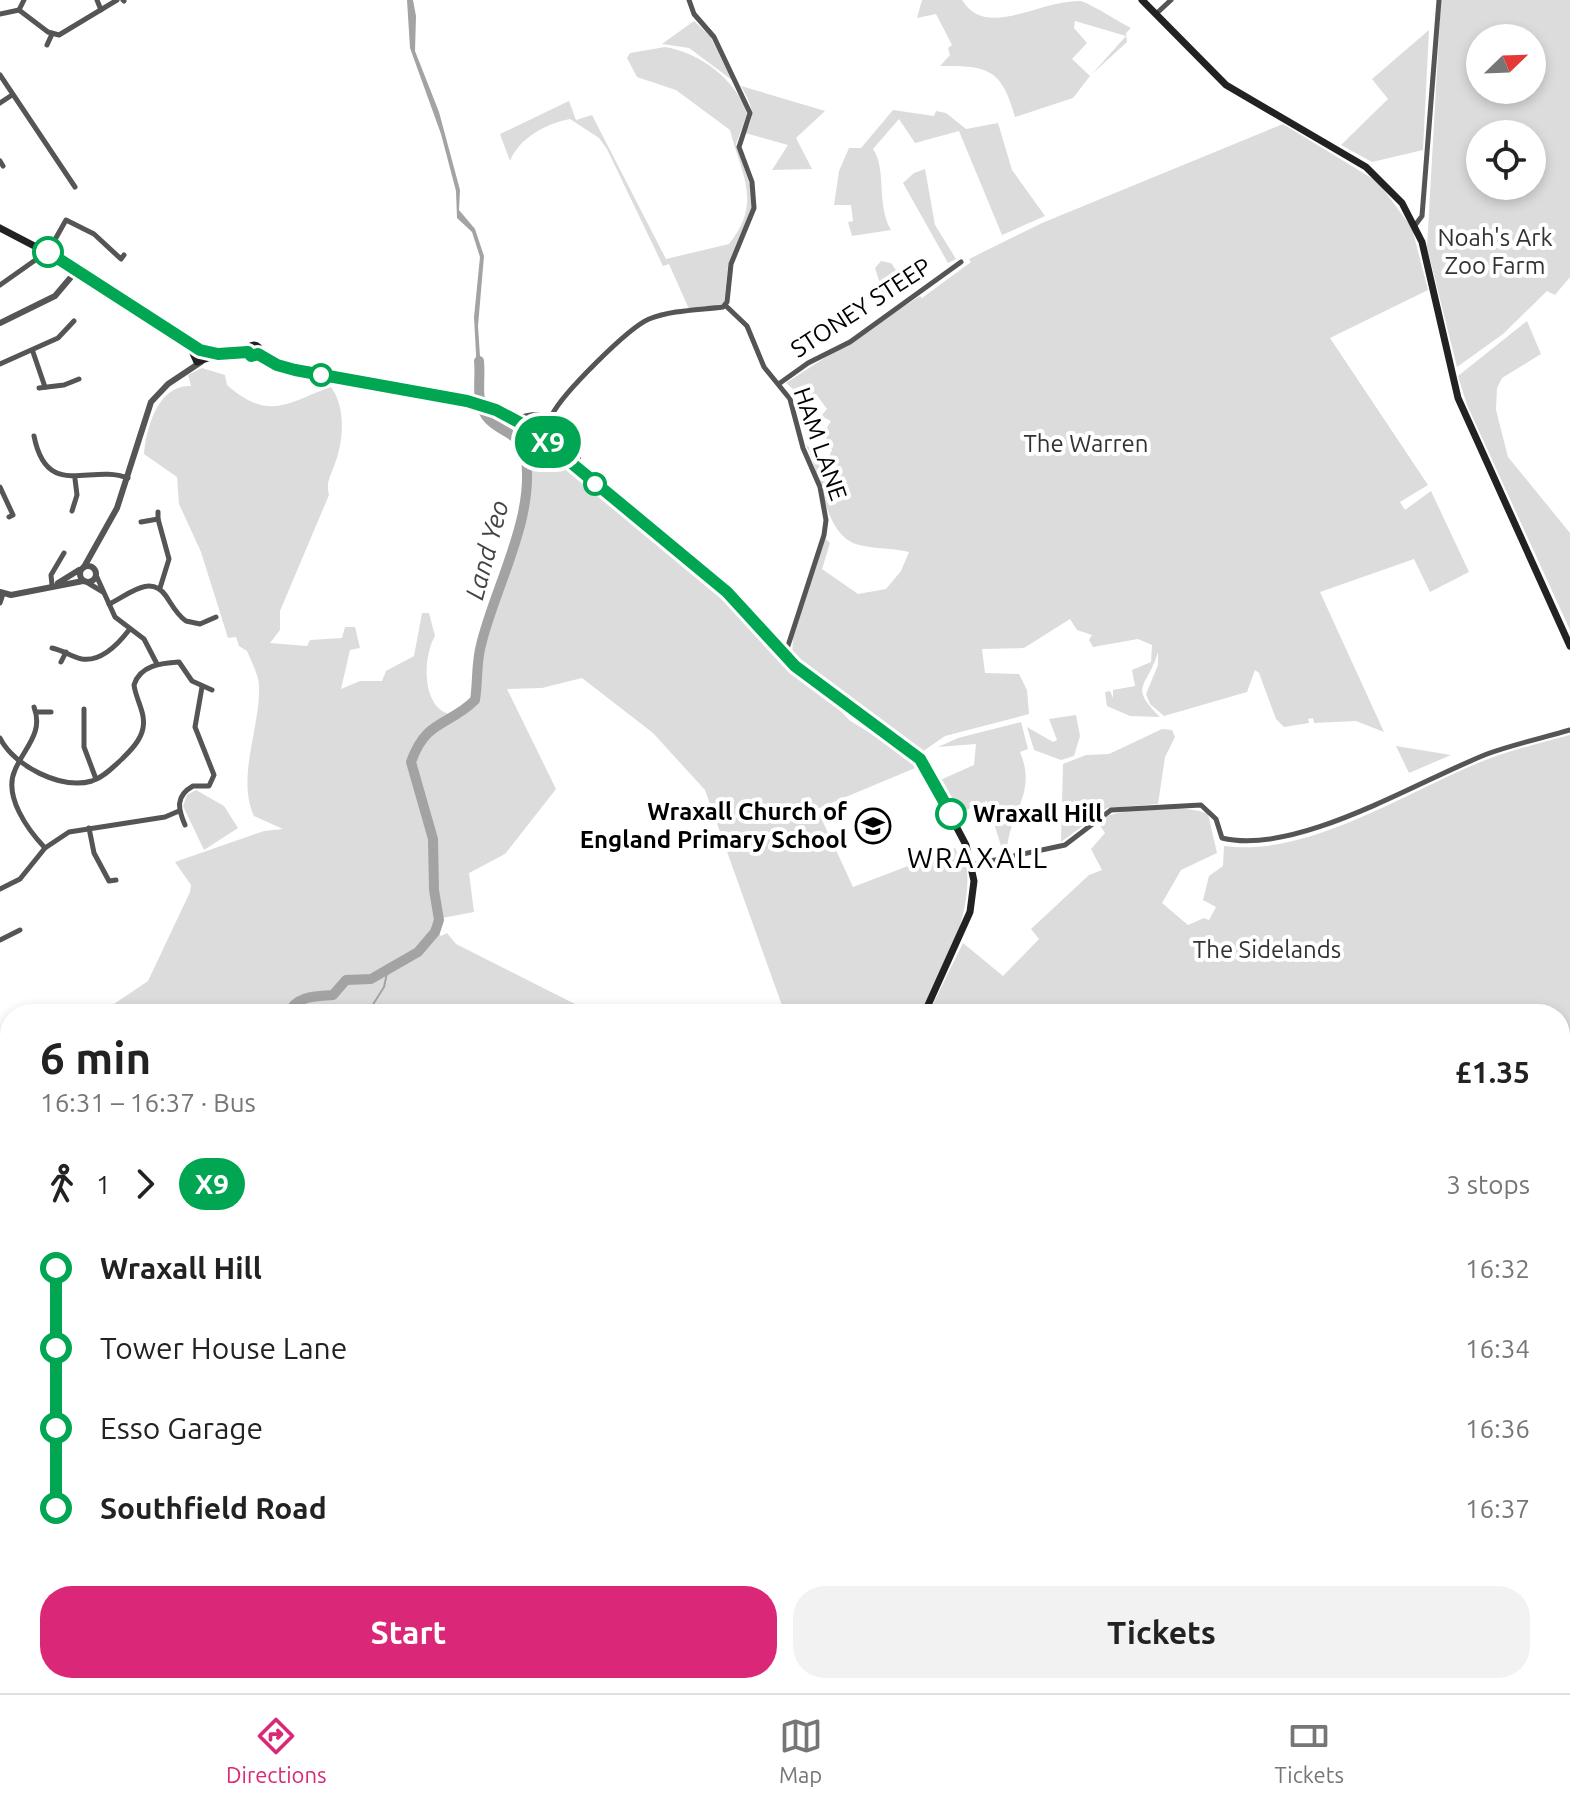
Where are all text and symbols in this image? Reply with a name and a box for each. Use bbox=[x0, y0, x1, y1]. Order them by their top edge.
north arrow bbox=[1466, 24, 1546, 104]
map controls bbox=[1466, 24, 1546, 200]
button: locate bbox=[1466, 120, 1546, 200]
park label: Noah's Ark Zoo Farm bbox=[1437, 224, 1553, 279]
unlabelled marker bbox=[33, 237, 63, 267]
street label: STONEY STEEP bbox=[786, 252, 936, 363]
unlabelled marker bbox=[310, 364, 332, 386]
street label: HAM LANE bbox=[789, 384, 852, 504]
line badge: X9 bbox=[512, 416, 584, 468]
text: X9 bbox=[531, 426, 565, 457]
park label: The Warren bbox=[1024, 430, 1148, 457]
unlabelled marker bbox=[584, 473, 606, 495]
water label: Land Yeo bbox=[459, 497, 514, 603]
place label: Wraxall Church of England Primary School bbox=[580, 798, 848, 853]
marker: Wraxall Hill bbox=[936, 799, 966, 829]
place label: Wraxall Hill bbox=[973, 800, 1102, 827]
school or university icon: Wraxall Church of England Primary School bbox=[854, 807, 892, 845]
district label: WRAXALL bbox=[907, 842, 1049, 873]
park label: The Sidelands bbox=[1193, 936, 1341, 963]
text: 6 min bbox=[40, 1033, 151, 1082]
text: £1.35 bbox=[1455, 1055, 1530, 1089]
text: 16:31 – 16:37 · Bus bbox=[40, 1088, 256, 1117]
icon: walk bbox=[40, 1162, 84, 1206]
icon: forward bbox=[123, 1162, 167, 1206]
text: X9 bbox=[195, 1168, 229, 1199]
text: 1 bbox=[96, 1170, 111, 1199]
text: 3 stops bbox=[1446, 1170, 1530, 1199]
text: Wraxall Hill bbox=[100, 1251, 262, 1285]
text: 16:32 bbox=[1465, 1254, 1530, 1283]
text: Tower House Lane bbox=[100, 1331, 347, 1365]
text: 16:34 bbox=[1465, 1334, 1530, 1363]
text: Esso Garage bbox=[100, 1411, 263, 1445]
text: 16:36 bbox=[1465, 1414, 1530, 1443]
text: Southfield Road bbox=[100, 1491, 327, 1525]
text: 16:37 bbox=[1465, 1494, 1530, 1523]
button: Start bbox=[40, 1586, 777, 1678]
button: Tickets bbox=[793, 1586, 1530, 1678]
tab: Directions bbox=[226, 1714, 327, 1787]
tab: Map bbox=[779, 1714, 823, 1787]
tab: Tickets bbox=[1275, 1714, 1344, 1787]

